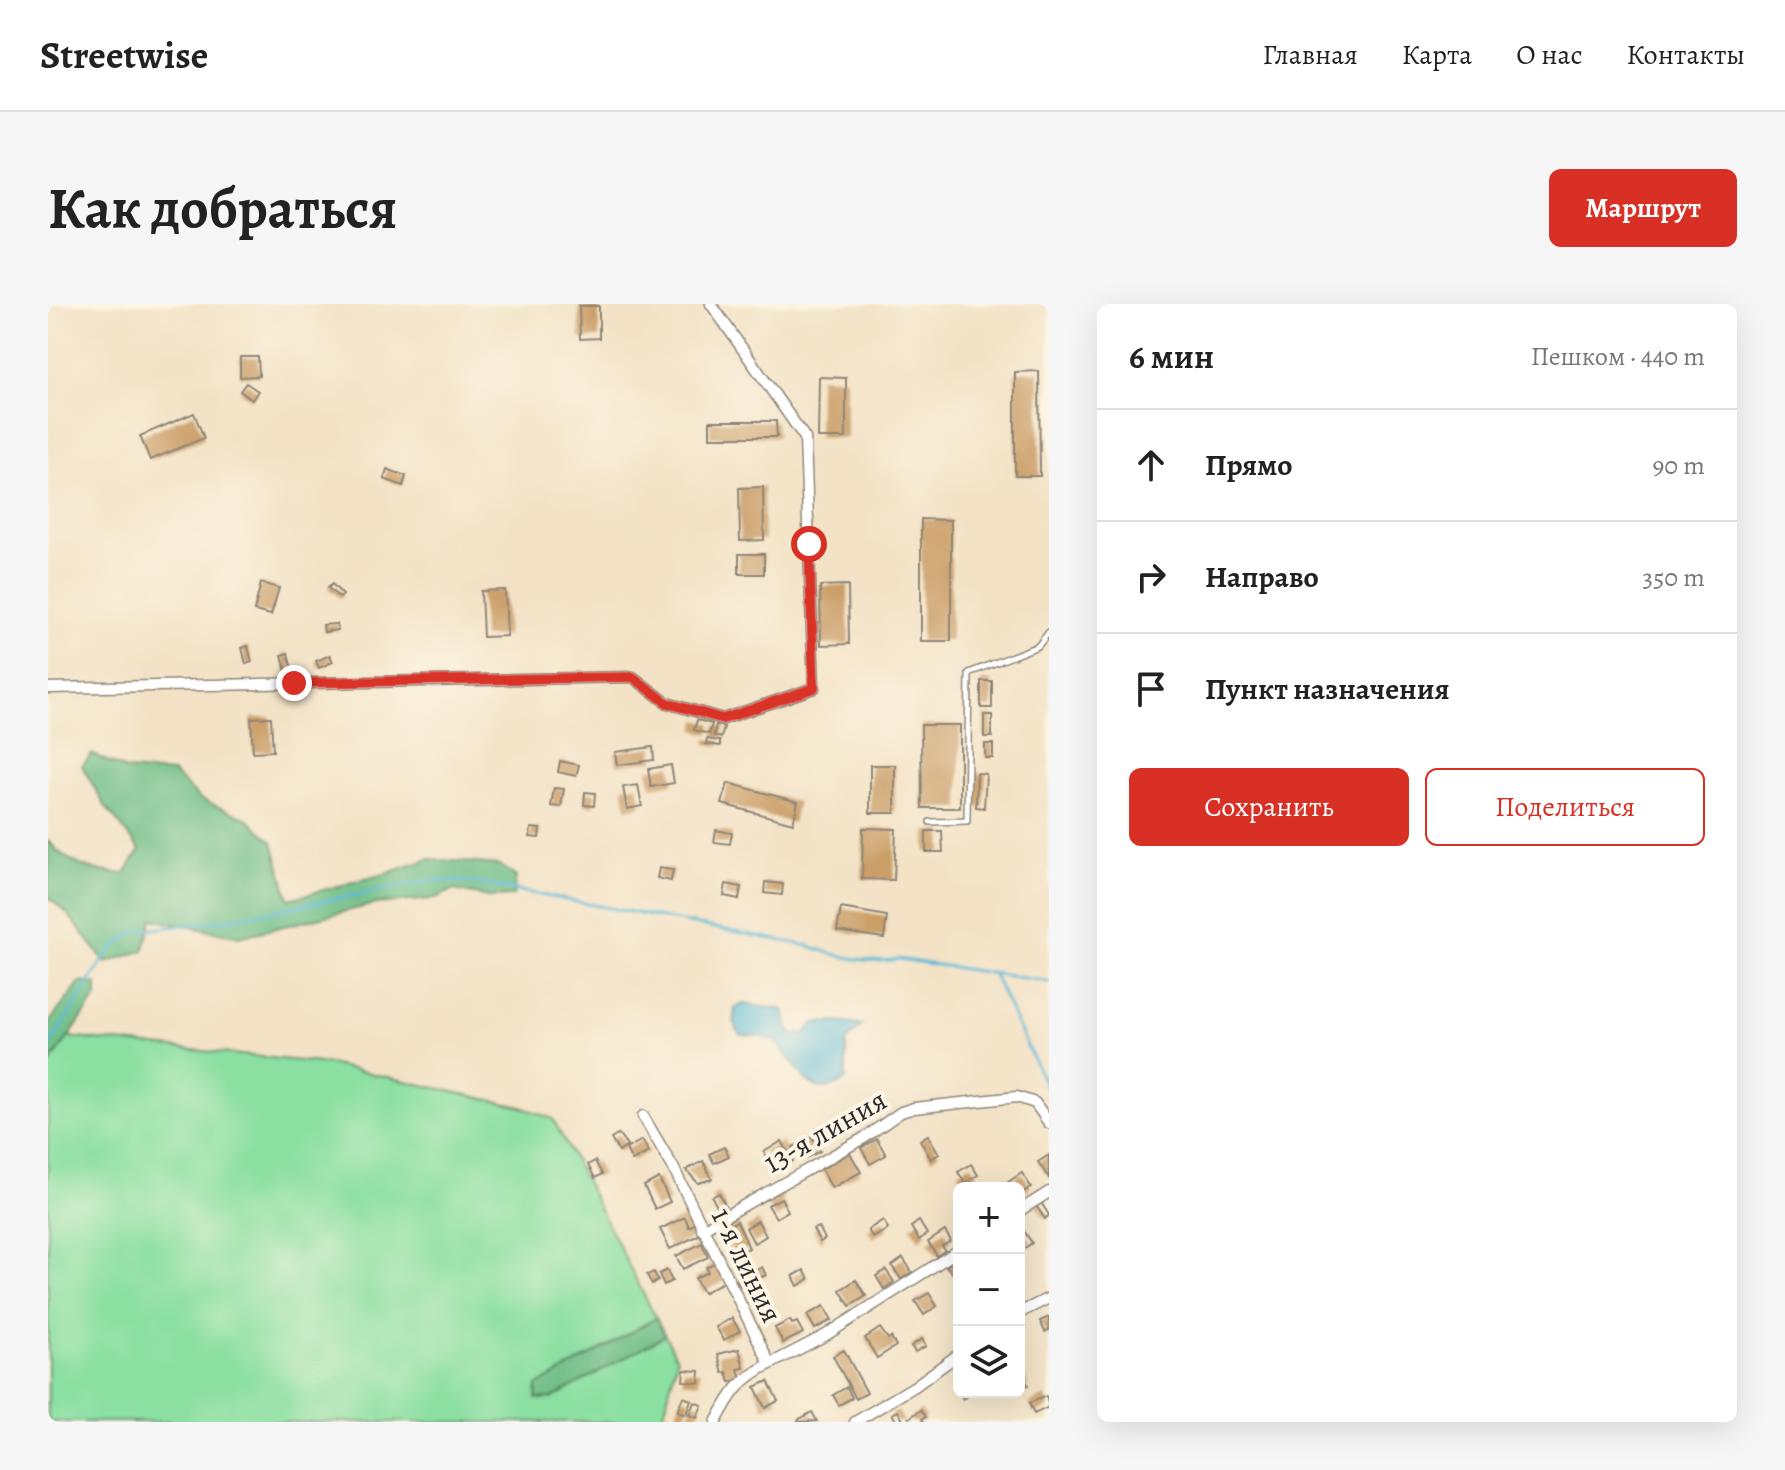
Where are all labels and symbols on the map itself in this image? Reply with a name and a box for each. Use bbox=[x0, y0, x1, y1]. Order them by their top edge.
route start bbox=[791, 526, 827, 562]
route end bbox=[276, 665, 312, 701]
street label: 13-я линия bbox=[756, 1080, 894, 1182]
street label: 1-я линия bbox=[702, 1201, 792, 1329]

